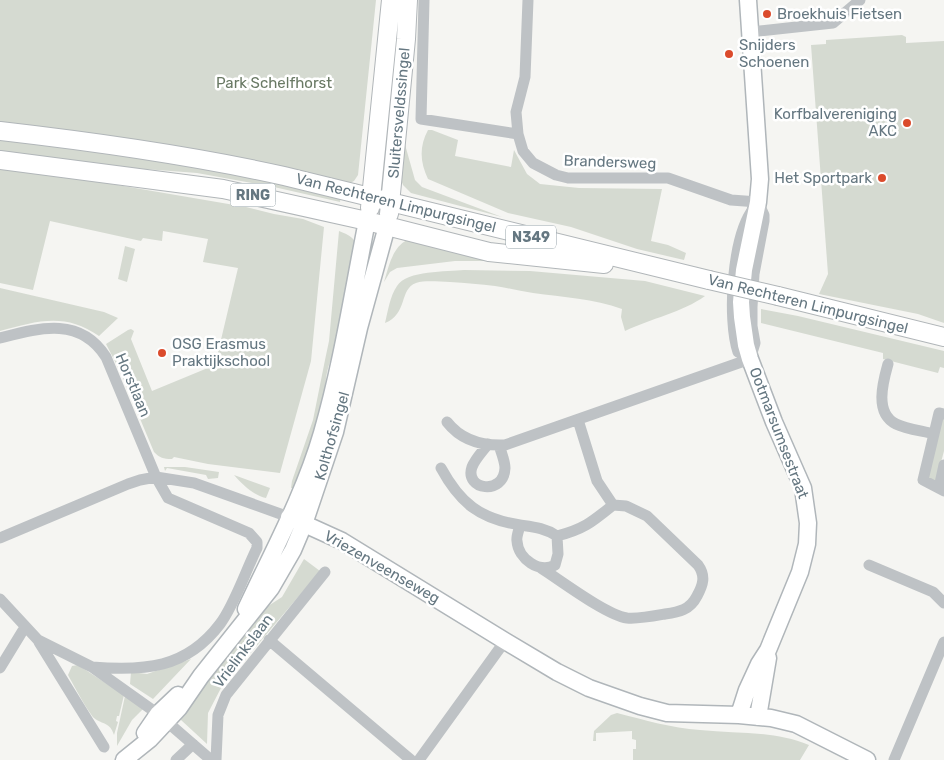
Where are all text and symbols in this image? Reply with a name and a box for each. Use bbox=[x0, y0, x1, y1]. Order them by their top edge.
place label: Broekhuis Fietsen bbox=[777, 5, 902, 23]
marker: Broekhuis Fietsen bbox=[761, 8, 773, 20]
place label: Snijders Schoenen bbox=[739, 36, 809, 71]
street label: Sluitersveldssingel bbox=[384, 47, 414, 179]
marker: Snijders Schoenen bbox=[723, 48, 735, 60]
park label: Park Schelfhorst bbox=[216, 74, 332, 92]
place label: Korfbalvereniging AKC bbox=[774, 105, 897, 140]
marker: Korfbalvereniging AKC bbox=[901, 117, 913, 129]
street label: Brandersweg bbox=[563, 151, 657, 173]
street label: Van Rechteren Limpurgsingel bbox=[294, 169, 498, 237]
place label: Het Sportpark bbox=[774, 169, 872, 187]
marker: Het Sportpark bbox=[876, 172, 888, 184]
road number: RING bbox=[230, 184, 276, 206]
road number: N349 bbox=[506, 226, 556, 248]
street label: Van Rechteren Limpurgsingel bbox=[706, 270, 910, 338]
place label: OSG Erasmus Praktijkschool bbox=[172, 335, 270, 370]
marker: OSG Erasmus Praktijkschool bbox=[156, 347, 168, 359]
street label: Horstlaan bbox=[111, 350, 155, 420]
street label: Ootmarsumsestraat bbox=[746, 365, 812, 501]
street label: Kolthofsingel bbox=[311, 390, 353, 482]
street label: Vriezenveenseweg bbox=[321, 527, 443, 607]
street label: Vrielinkslaan bbox=[209, 610, 277, 692]

